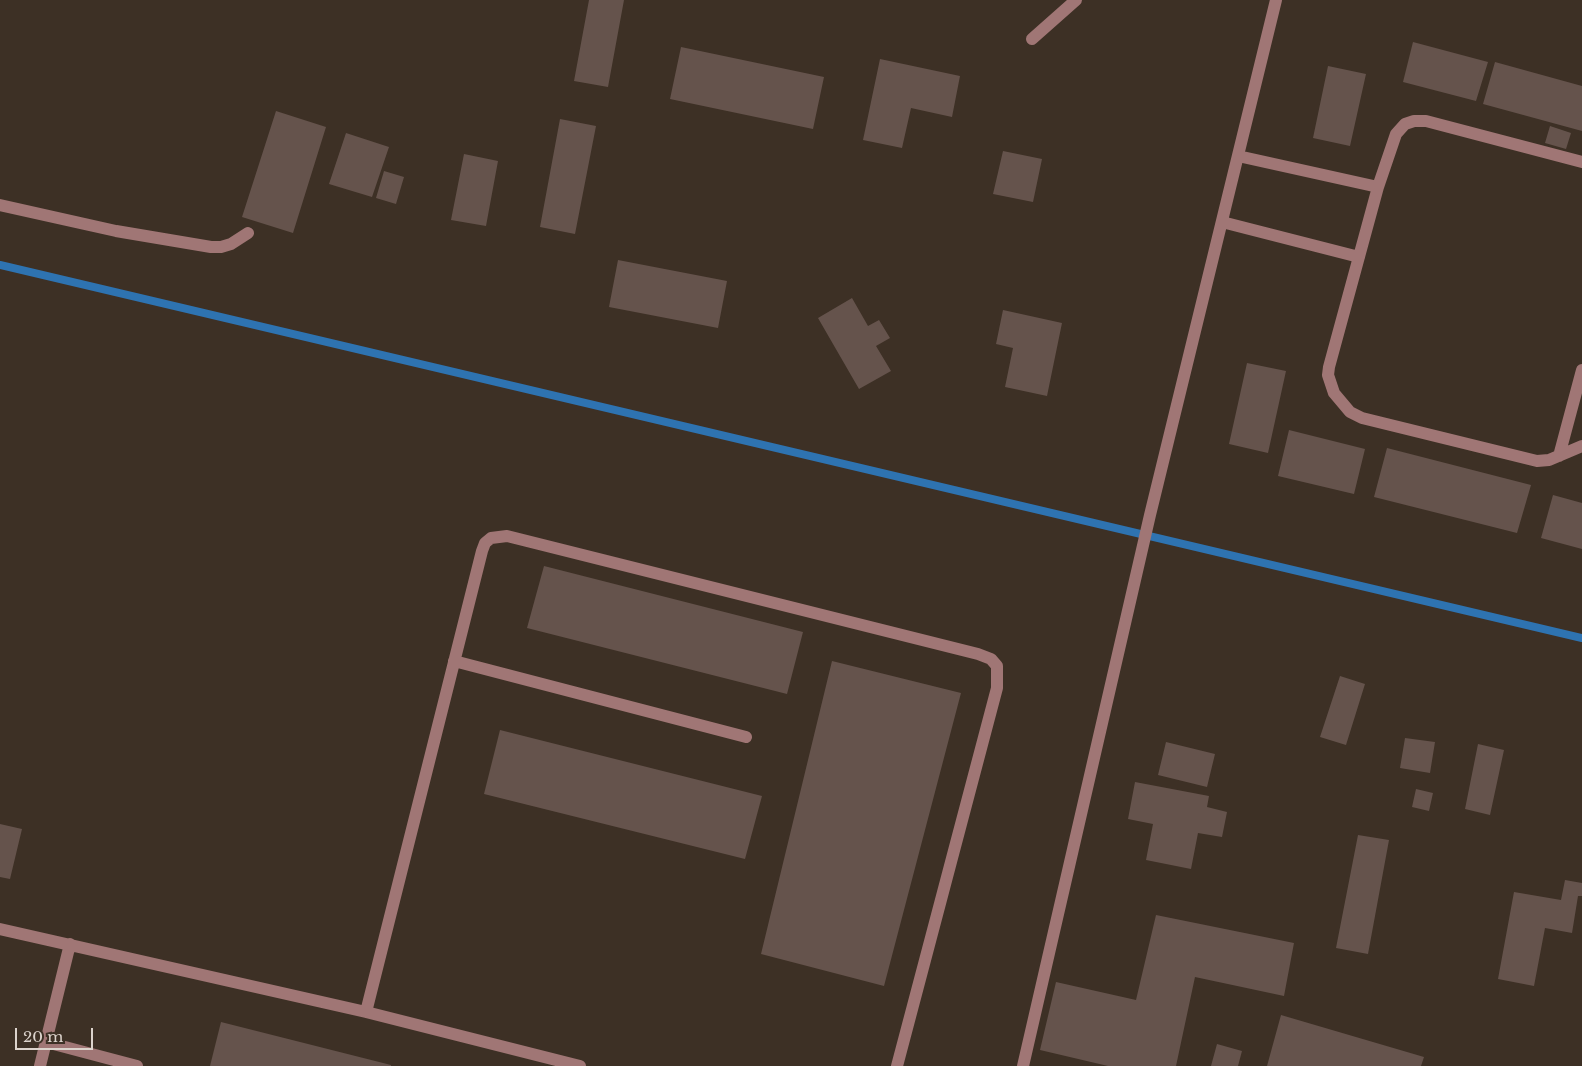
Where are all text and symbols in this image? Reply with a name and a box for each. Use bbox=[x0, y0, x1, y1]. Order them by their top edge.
scale bar bbox=[18, 1018, 95, 1050]
text: 20 m bbox=[23, 1027, 63, 1046]

